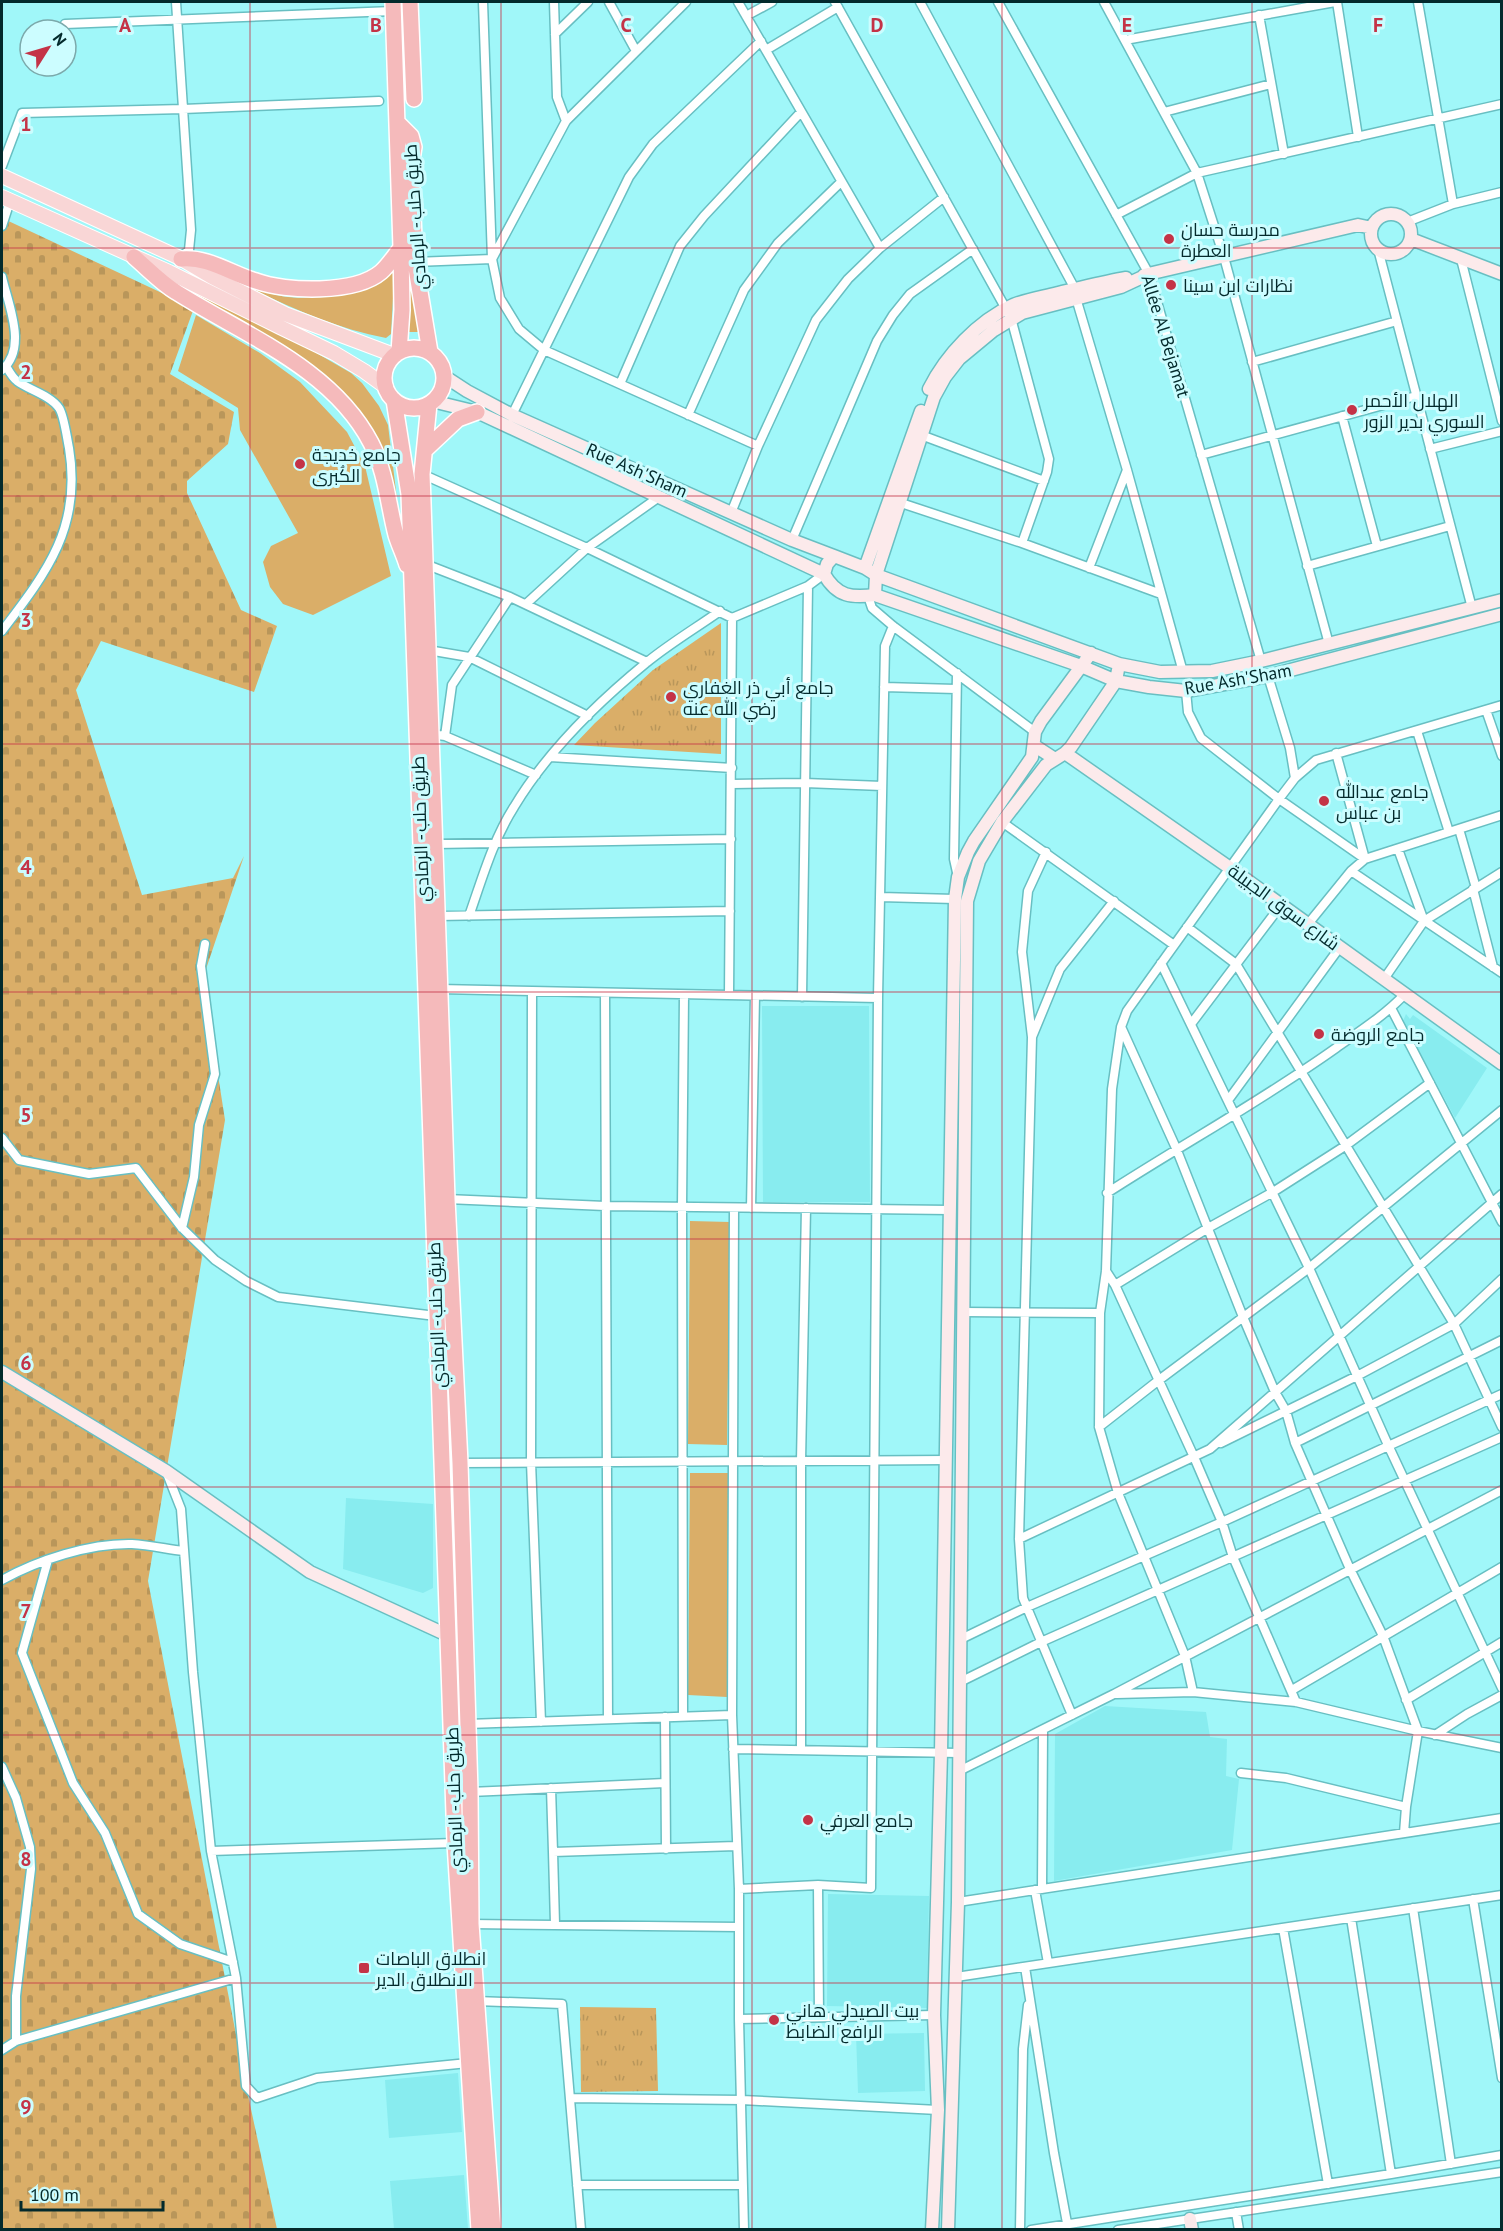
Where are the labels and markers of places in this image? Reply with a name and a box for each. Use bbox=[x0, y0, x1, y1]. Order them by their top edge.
place label: مدرسة حسان العطرة bbox=[1181, 218, 1280, 262]
marker: مدرسة حسان العطرة bbox=[1162, 232, 1176, 246]
place label: نظارات ابن سينا bbox=[1183, 274, 1293, 297]
marker: نظارات ابن سينا bbox=[1164, 278, 1178, 292]
place label: الهلال الأحمر السوري بدير الزور bbox=[1363, 389, 1485, 436]
marker: الهلال الأحمر السوري بدير الزور bbox=[1345, 403, 1359, 417]
place label: جامع خديجة الكُبرى bbox=[312, 443, 401, 487]
marker: جامع خديجة الكُبرى bbox=[293, 457, 307, 471]
place label: جامع أبي ذر الغفاري رضي الله عنه bbox=[683, 676, 834, 722]
marker: جامع أبي ذر الغفاري رضي الله عنه bbox=[664, 690, 678, 704]
place label: جامع عبدالله بن عباس bbox=[1336, 780, 1428, 824]
marker: جامع عبدالله بن عباس bbox=[1317, 794, 1331, 808]
place label: جامع الروضة bbox=[1331, 1023, 1424, 1047]
marker: جامع الروضة bbox=[1312, 1027, 1326, 1041]
place label: جامع العرفي bbox=[820, 1809, 913, 1835]
marker: جامع العرفي bbox=[801, 1813, 815, 1827]
place label: انطلاق الباصات الانطلاق الدير bbox=[375, 1947, 486, 1992]
marker: انطلاق الباصات الانطلاق الدير bbox=[357, 1961, 371, 1975]
place label: بيت الصيدلي هاني الرافع الضابط bbox=[786, 1999, 919, 2044]
marker: بيت الصيدلي هاني الرافع الضابط bbox=[767, 2013, 781, 2027]

